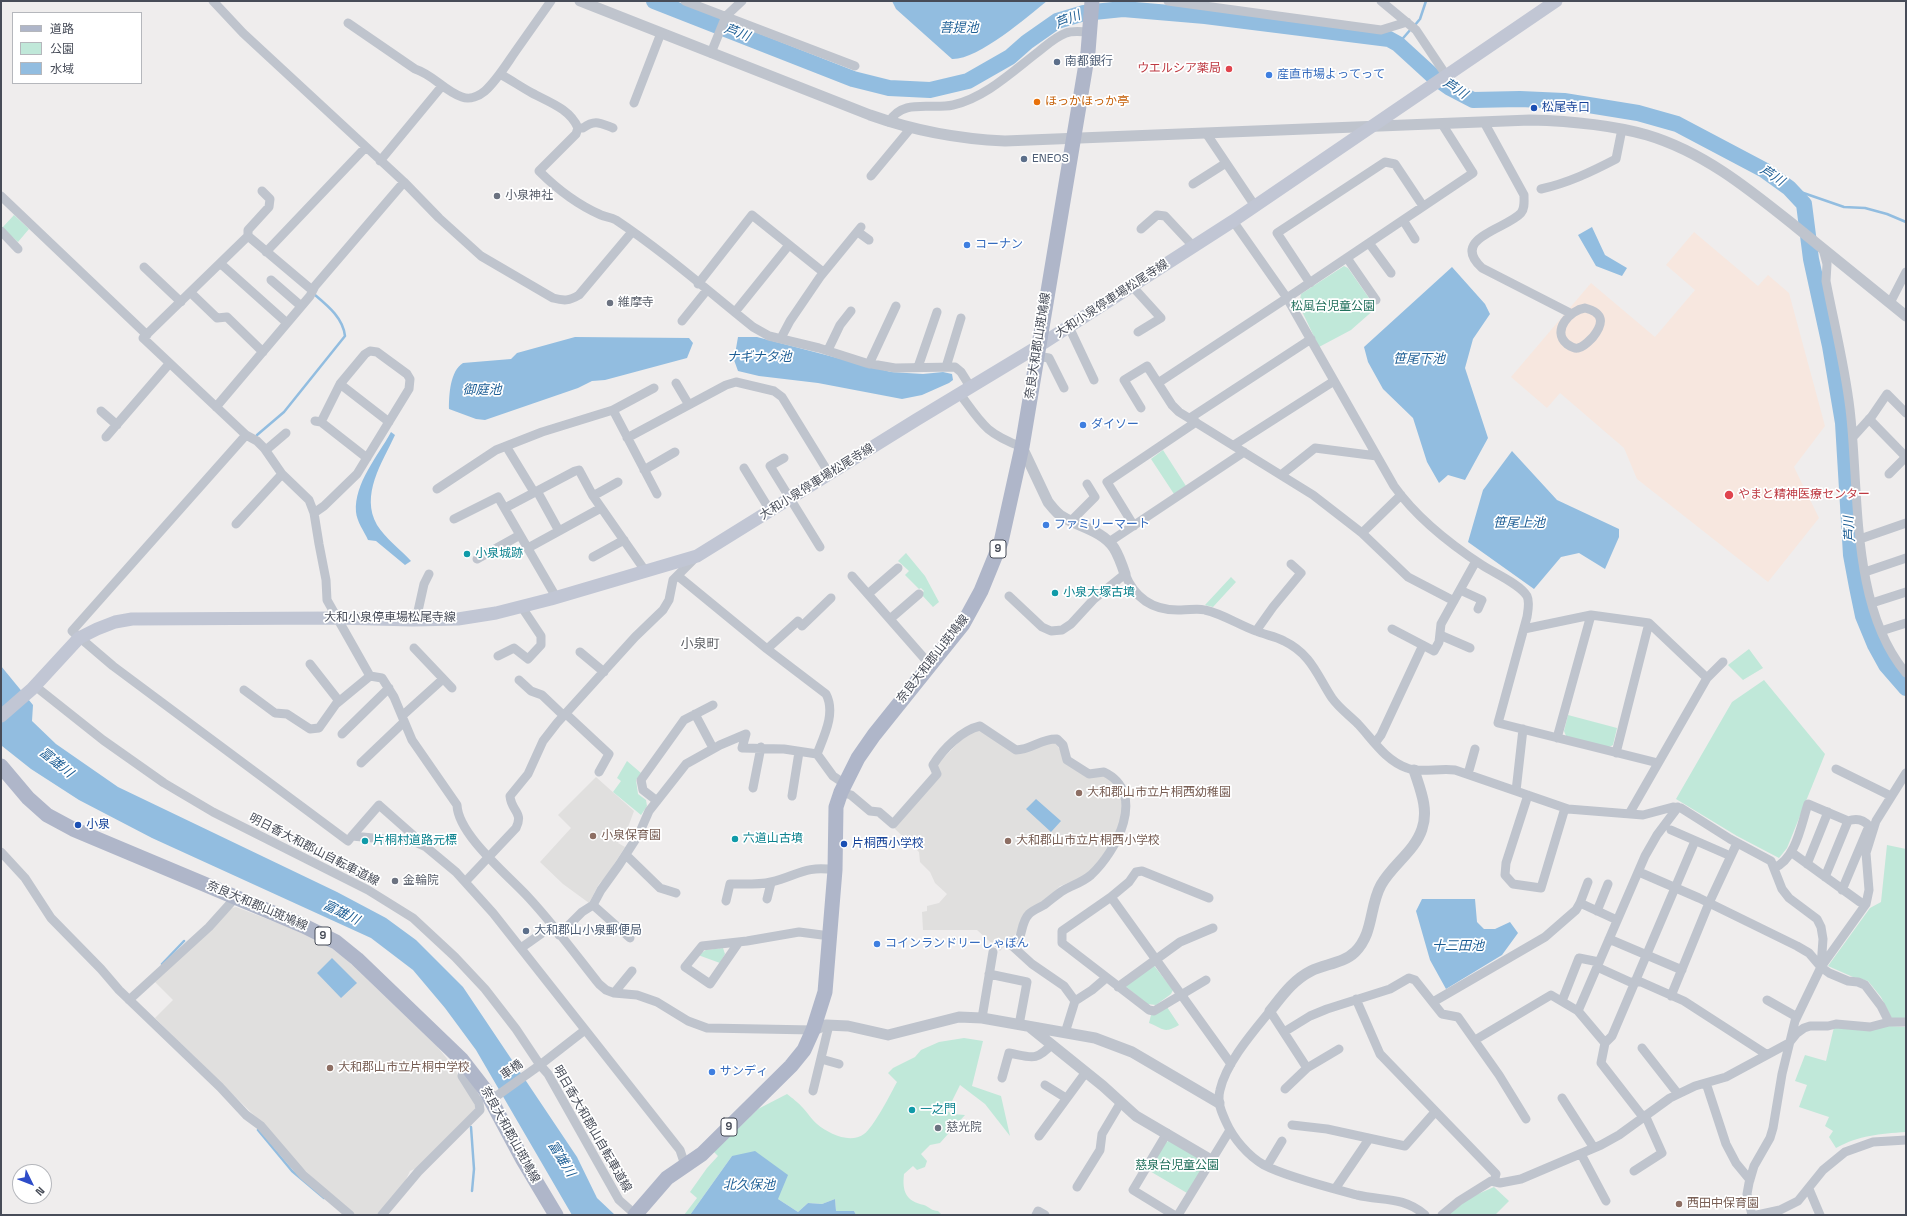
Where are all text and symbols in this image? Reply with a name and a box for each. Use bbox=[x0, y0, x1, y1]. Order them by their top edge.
water label: 芦川 bbox=[1053, 8, 1083, 32]
legend bbox=[12, 12, 142, 84]
water label: 菩提池 bbox=[940, 20, 978, 36]
text: 道路 bbox=[50, 21, 74, 37]
water label: 芦川 bbox=[722, 21, 752, 45]
text: 公園 bbox=[50, 41, 74, 57]
place label: 南都銀行 bbox=[1065, 55, 1113, 69]
marker: 南都銀行 bbox=[1052, 57, 1062, 67]
text: 水域 bbox=[50, 61, 74, 77]
place label: ウエルシア薬局 bbox=[1137, 62, 1221, 76]
marker: ウエルシア薬局 bbox=[1224, 64, 1234, 74]
place label: 産直市場よってって bbox=[1277, 68, 1385, 82]
marker: 産直市場よってって bbox=[1264, 70, 1274, 80]
water label: 芦川 bbox=[1440, 75, 1470, 103]
place label: ほっかほっか亭 bbox=[1045, 95, 1129, 109]
marker: ほっかほっか亭 bbox=[1032, 97, 1042, 107]
place label: 松尾寺口 bbox=[1542, 101, 1590, 115]
marker: 松尾寺口 bbox=[1529, 103, 1539, 113]
place label: ENEOS bbox=[1032, 152, 1069, 166]
marker: ENEOS bbox=[1019, 154, 1029, 164]
water label: 芦川 bbox=[1757, 162, 1787, 190]
place label: 小泉神社 bbox=[505, 189, 553, 203]
marker: 小泉神社 bbox=[492, 191, 502, 201]
place label: コーナン bbox=[975, 238, 1023, 252]
marker: コーナン bbox=[962, 240, 972, 250]
street label: 大和小泉停車場松尾寺線 bbox=[1053, 257, 1171, 341]
street label: 奈良大和郡山斑鳩線 bbox=[1022, 292, 1054, 400]
place label: 維摩寺 bbox=[618, 296, 654, 310]
marker: 維摩寺 bbox=[605, 298, 615, 308]
park label: 松風台児童公園 bbox=[1291, 300, 1375, 314]
water label: ナギナタ池 bbox=[727, 349, 791, 365]
water label: 笹尾下池 bbox=[1393, 351, 1445, 367]
water label: 御庭池 bbox=[463, 382, 501, 398]
place label: ダイソー bbox=[1091, 418, 1139, 432]
marker: ダイソー bbox=[1078, 420, 1088, 430]
street label: 大和小泉停車場松尾寺線 bbox=[757, 441, 877, 523]
place label: やまと精神医療センター bbox=[1738, 488, 1870, 502]
marker: やまと精神医療センター bbox=[1723, 489, 1735, 501]
water label: 笹尾上池 bbox=[1493, 515, 1545, 531]
water label: 芦川 bbox=[1842, 516, 1858, 542]
place label: ファミリーマート bbox=[1054, 518, 1150, 532]
marker: ファミリーマート bbox=[1041, 520, 1051, 530]
road number: 9 bbox=[990, 540, 1006, 558]
place label: 小泉城跡 bbox=[475, 547, 523, 561]
marker: 小泉城跡 bbox=[462, 549, 472, 559]
place label: 小泉大塚古墳 bbox=[1063, 586, 1135, 600]
marker: 小泉大塚古墳 bbox=[1050, 588, 1060, 598]
street label: 大和小泉停車場松尾寺線 bbox=[324, 611, 456, 625]
street label: 奈良大和郡山斑鳩線 bbox=[894, 612, 972, 706]
district label: 小泉町 bbox=[681, 636, 719, 652]
water label: 富雄川 bbox=[36, 745, 76, 781]
place label: 大和郡山市立片桐西幼稚園 bbox=[1087, 786, 1231, 800]
marker: 大和郡山市立片桐西幼稚園 bbox=[1074, 788, 1084, 798]
street label: 明日香大和郡山自転車道線 bbox=[247, 811, 381, 889]
place label: 小泉 bbox=[86, 818, 110, 832]
marker: 小泉 bbox=[73, 820, 83, 830]
place label: 小泉保育園 bbox=[601, 829, 661, 843]
marker: 小泉保育園 bbox=[588, 831, 598, 841]
place label: 六道山古墳 bbox=[743, 832, 803, 846]
place label: 片桐村道路元標 bbox=[373, 834, 457, 848]
marker: 六道山古墳 bbox=[730, 834, 740, 844]
place label: 大和郡山市立片桐西小学校 bbox=[1016, 834, 1160, 848]
marker: 片桐村道路元標 bbox=[360, 836, 370, 846]
marker: 大和郡山市立片桐西小学校 bbox=[1003, 836, 1013, 846]
place label: 片桐西小学校 bbox=[852, 837, 924, 851]
marker: 片桐西小学校 bbox=[839, 839, 849, 849]
place label: 金輪院 bbox=[403, 874, 439, 888]
marker: 金輪院 bbox=[390, 876, 400, 886]
street label: 奈良大和郡山斑鳩線 bbox=[204, 878, 310, 934]
water label: 富雄川 bbox=[320, 897, 362, 929]
place label: 大和郡山小泉郵便局 bbox=[534, 924, 642, 938]
marker: 大和郡山小泉郵便局 bbox=[521, 926, 531, 936]
road number: 9 bbox=[315, 927, 331, 945]
place label: コインランドリーしゃぼん bbox=[885, 937, 1029, 951]
water label: 十三田池 bbox=[1432, 938, 1484, 954]
marker: コインランドリーしゃぼん bbox=[872, 939, 882, 949]
street label: 車橋 bbox=[498, 1057, 526, 1083]
place label: 大和郡山市立片桐中学校 bbox=[338, 1061, 470, 1075]
marker: 大和郡山市立片桐中学校 bbox=[325, 1063, 335, 1073]
street label: 明日香大和郡山自転車道線 bbox=[550, 1063, 634, 1195]
place label: サンディ bbox=[720, 1065, 768, 1079]
marker: サンディ bbox=[707, 1067, 717, 1077]
street label: 奈良大和郡山斑鳩線 bbox=[478, 1084, 542, 1186]
place label: 一之門 bbox=[920, 1103, 956, 1117]
marker: 一之門 bbox=[907, 1105, 917, 1115]
road number: 9 bbox=[721, 1118, 737, 1136]
place label: 慈光院 bbox=[946, 1121, 982, 1135]
marker: 慈光院 bbox=[933, 1123, 943, 1133]
water label: 富雄川 bbox=[544, 1138, 578, 1180]
park label: 慈泉台児童公園 bbox=[1135, 1159, 1219, 1173]
north arrow bbox=[12, 1164, 52, 1204]
water label: 北久保池 bbox=[723, 1177, 775, 1193]
text: N bbox=[32, 1184, 48, 1199]
place label: 西田中保育園 bbox=[1687, 1197, 1759, 1211]
marker: 西田中保育園 bbox=[1674, 1199, 1684, 1209]

